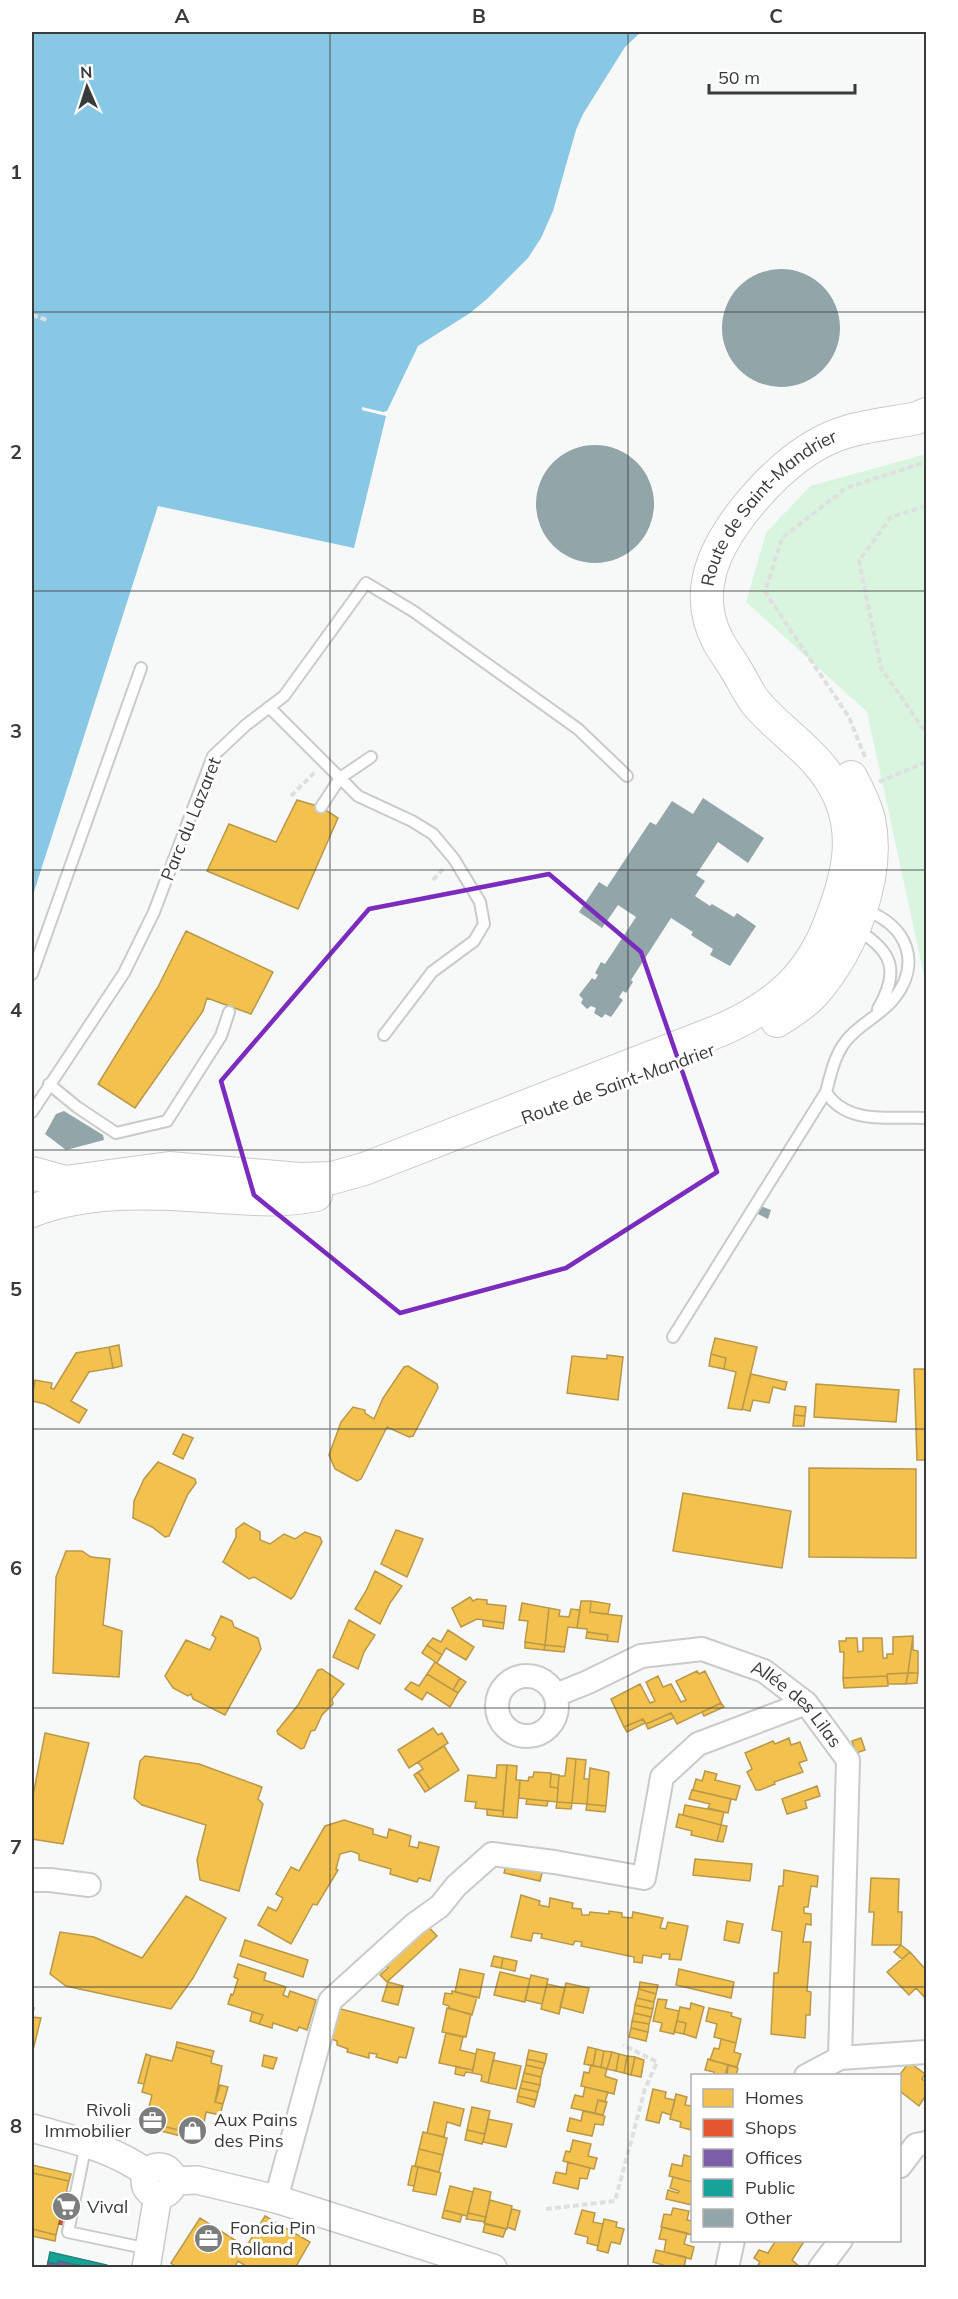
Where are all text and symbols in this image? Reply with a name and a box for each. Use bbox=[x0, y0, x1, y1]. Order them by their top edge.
text: A bbox=[175, 3, 190, 28]
text: B bbox=[472, 3, 486, 28]
text: C bbox=[769, 3, 783, 28]
north arrow bbox=[57, 57, 117, 117]
scale bar bbox=[709, 57, 854, 95]
text: N bbox=[80, 62, 93, 82]
text: 50 m bbox=[718, 66, 760, 89]
text: 1 bbox=[10, 159, 22, 184]
street label: Route de Saint-Mandrier bbox=[696, 424, 840, 588]
text: 2 bbox=[10, 439, 22, 464]
text: 3 bbox=[10, 718, 22, 743]
street label: Parc du Lazaret bbox=[155, 754, 226, 884]
text: 4 bbox=[10, 997, 22, 1022]
street label: Route de Saint-Mandrier bbox=[518, 1038, 718, 1129]
text: 5 bbox=[10, 1276, 22, 1301]
text: 6 bbox=[10, 1555, 22, 1580]
street label: Allée des Lilas bbox=[748, 1655, 847, 1752]
text: 7 bbox=[10, 1834, 22, 1859]
legend bbox=[691, 2074, 901, 2242]
text: Homes bbox=[745, 2086, 804, 2109]
place label: Rivoli Immobilier bbox=[44, 2098, 131, 2142]
office icon: Rivoli Immobilier bbox=[136, 2104, 168, 2136]
place label: Aux Pains des Pins bbox=[214, 2108, 298, 2152]
text: 8 bbox=[10, 2113, 22, 2138]
shop icon: Aux Pains des Pins bbox=[177, 2114, 209, 2146]
text: Shops bbox=[745, 2116, 797, 2139]
text: Offices bbox=[745, 2146, 803, 2169]
text: Public bbox=[745, 2176, 795, 2199]
supermarket icon: Vival bbox=[50, 2191, 82, 2223]
place label: Vival bbox=[87, 2195, 128, 2218]
text: Other bbox=[745, 2206, 793, 2229]
place label: Foncia Pin Rolland bbox=[230, 2216, 316, 2260]
office icon: Foncia Pin Rolland bbox=[193, 2222, 225, 2254]

